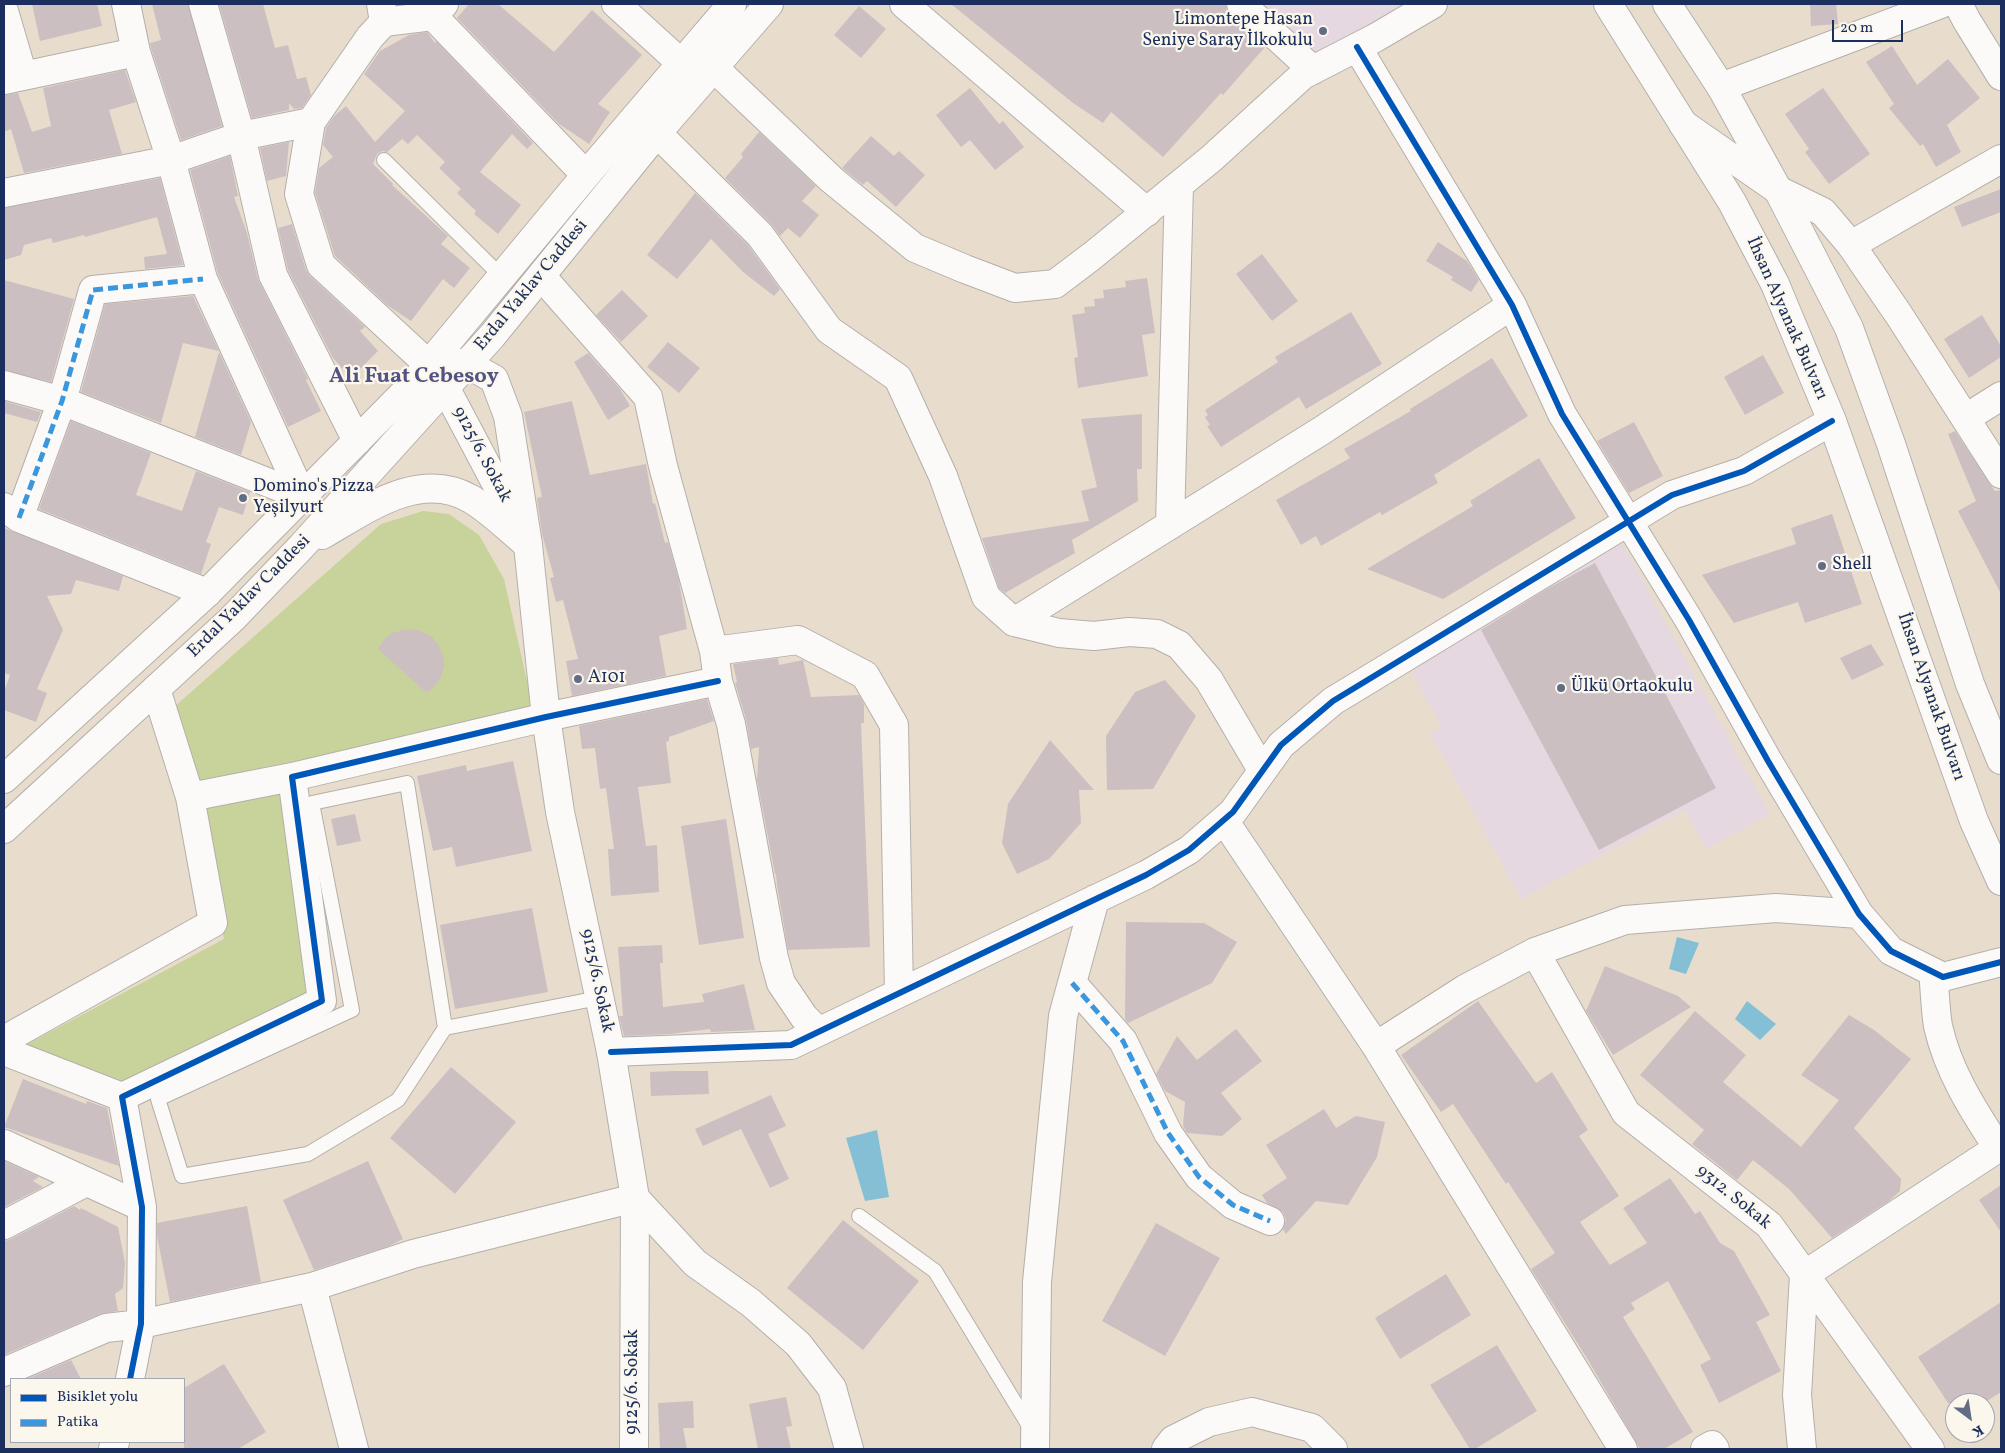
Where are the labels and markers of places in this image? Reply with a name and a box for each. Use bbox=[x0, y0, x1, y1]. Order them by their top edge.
place label: Limontepe Hasan Seniye Saray İlkokulu bbox=[1142, 10, 1313, 52]
marker: Limontepe Hasan Seniye Saray İlkokulu bbox=[1317, 25, 1329, 37]
place label: Domino's Pizza Yeşilyurt bbox=[253, 477, 374, 520]
marker: Domino's Pizza Yeşilyurt bbox=[237, 492, 249, 504]
place label: Shell bbox=[1832, 555, 1872, 577]
marker: Shell bbox=[1816, 560, 1828, 572]
place label: A101 bbox=[588, 668, 625, 690]
marker: A101 bbox=[572, 673, 584, 685]
place label: Ülkü Ortaokulu bbox=[1571, 677, 1693, 699]
marker: Ülkü Ortaokulu bbox=[1555, 682, 1567, 694]

